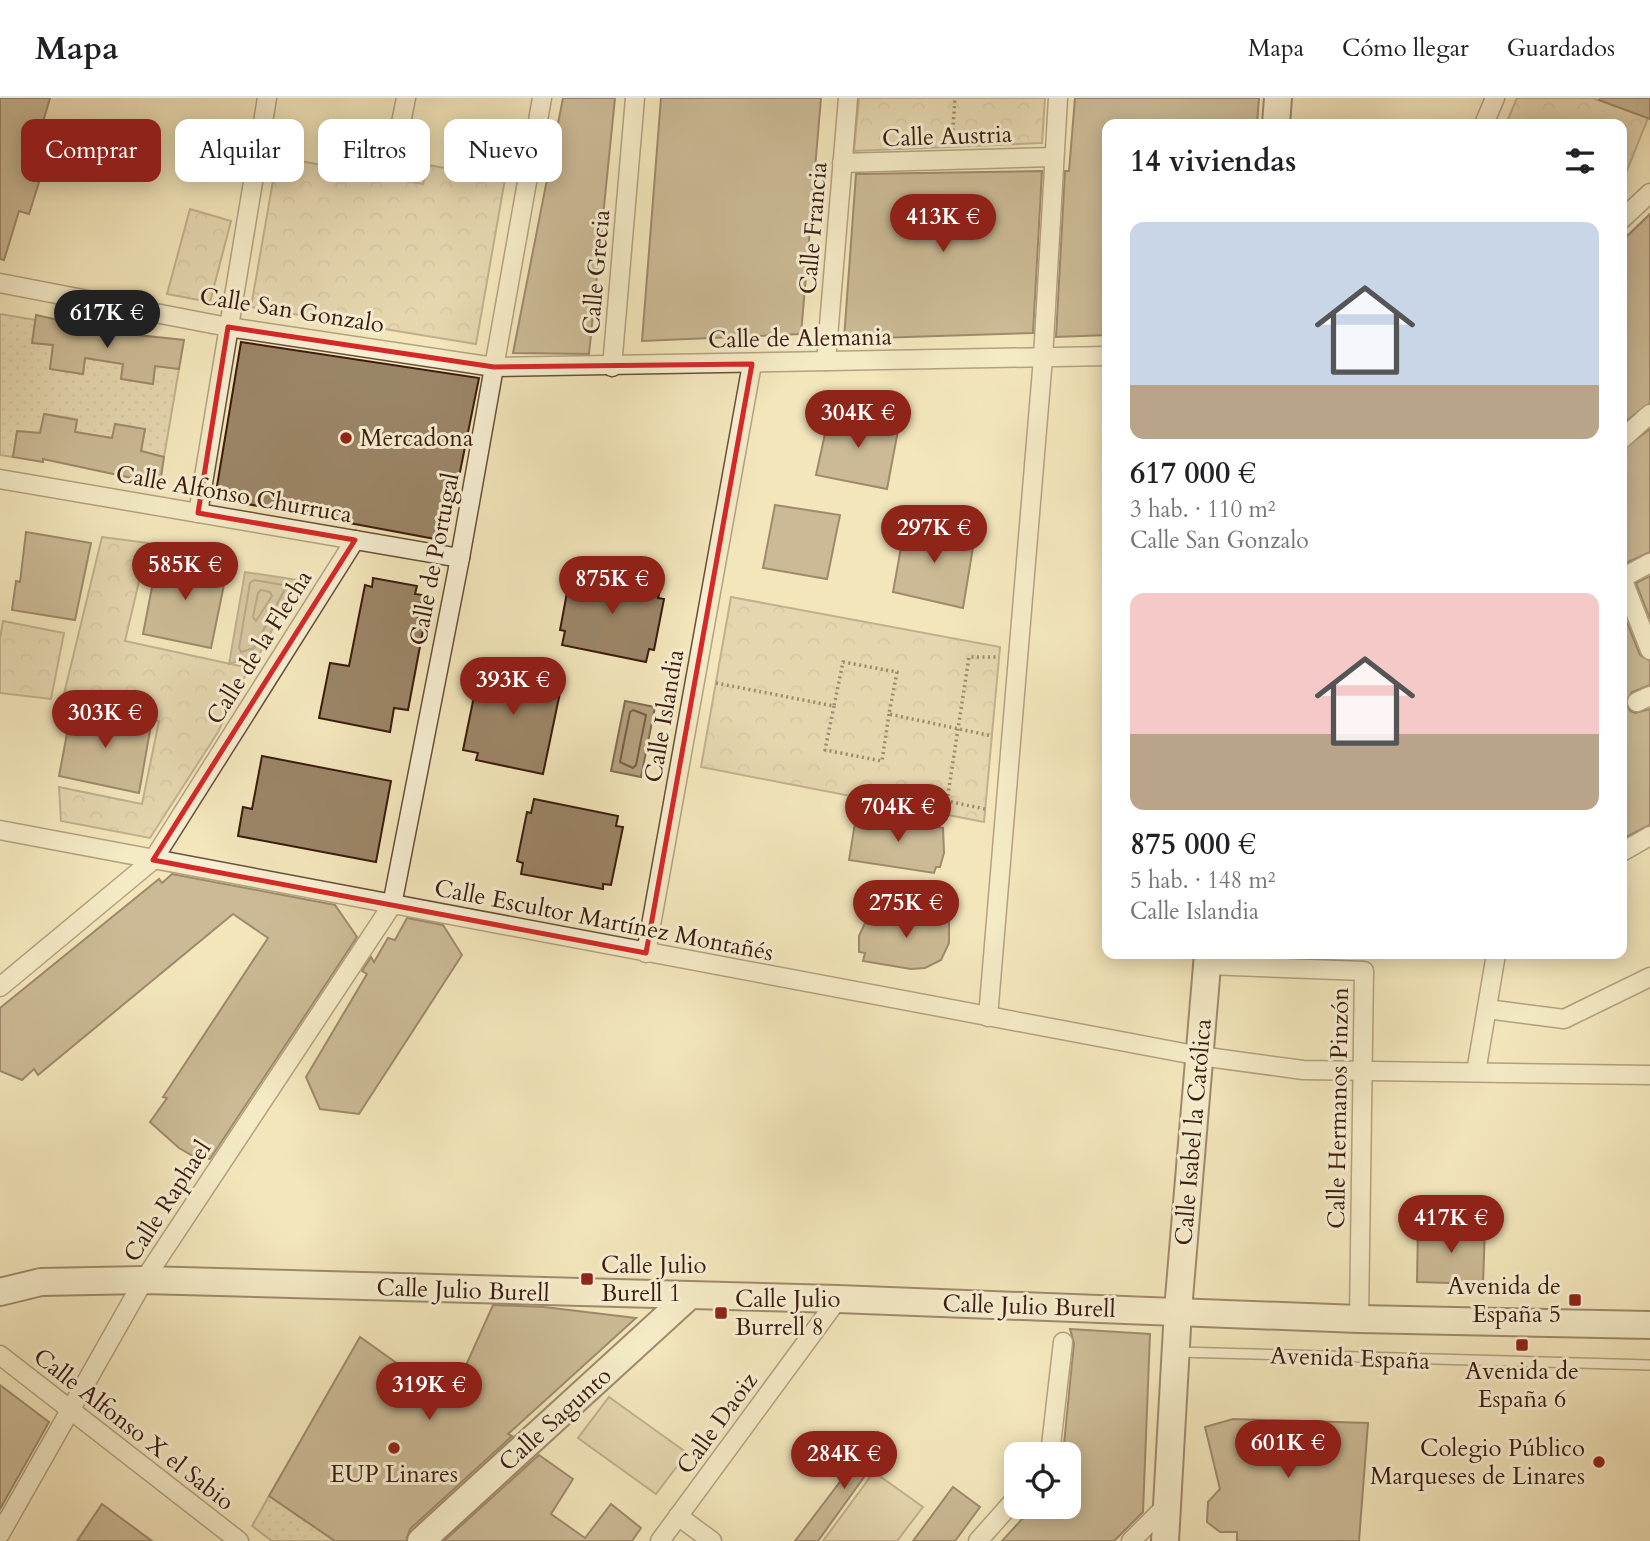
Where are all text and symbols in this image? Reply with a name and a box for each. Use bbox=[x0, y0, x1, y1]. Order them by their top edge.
text: Mapa bbox=[35, 26, 119, 71]
text: Mapa bbox=[1248, 32, 1304, 65]
text: Cómo llegar bbox=[1342, 32, 1469, 65]
text: Guardados bbox=[1507, 32, 1615, 65]
street label: Calle Austria bbox=[881, 118, 1013, 155]
chip: Comprar bbox=[21, 119, 161, 182]
chip: Alquilar bbox=[175, 119, 304, 182]
chip: Filtros bbox=[318, 119, 430, 182]
chip: Nuevo bbox=[444, 119, 562, 182]
text: 14 viviendas bbox=[1130, 141, 1296, 182]
icon: filters bbox=[1561, 142, 1599, 180]
street label: Calle Francia bbox=[791, 160, 836, 296]
pin: 413K € bbox=[886, 194, 1000, 254]
text: 413K € bbox=[906, 201, 980, 232]
street label: Calle Grecia bbox=[575, 208, 618, 336]
icon: home bbox=[1302, 267, 1428, 393]
street label: Calle San Gonzalo bbox=[197, 280, 387, 341]
pin: 617K € bbox=[50, 290, 164, 350]
text: 617K € bbox=[70, 297, 144, 328]
street label: Calle de Alemania bbox=[708, 320, 893, 357]
pin: 304K € bbox=[801, 390, 915, 450]
text: 304K € bbox=[821, 397, 895, 428]
place label: Mercadona bbox=[360, 422, 474, 455]
marker: Mercadona bbox=[338, 430, 354, 446]
text: 617 000 € bbox=[1130, 453, 1256, 494]
street label: Calle Alfonso Churruca bbox=[113, 457, 355, 532]
street label: Calle de Portugal bbox=[402, 470, 467, 648]
text: 3 hab. · 110 m² bbox=[1130, 494, 1276, 525]
pin: 297K € bbox=[877, 505, 991, 565]
text: 297K € bbox=[897, 512, 971, 543]
text: Calle San Gonzalo bbox=[1130, 525, 1309, 556]
pin: 585K € bbox=[128, 542, 242, 602]
text: 585K € bbox=[148, 549, 222, 580]
pin: 875K € bbox=[555, 556, 669, 616]
street label: Calle de la Flecha bbox=[199, 563, 321, 731]
text: 875K € bbox=[575, 563, 649, 594]
icon: home bbox=[1302, 638, 1428, 764]
street label: Calle Islandia bbox=[637, 646, 693, 785]
pin: 393K € bbox=[456, 658, 570, 717]
text: 393K € bbox=[476, 664, 550, 695]
pin: 303K € bbox=[48, 690, 162, 750]
text: 303K € bbox=[68, 697, 142, 728]
pin: 704K € bbox=[841, 784, 955, 844]
text: 704K € bbox=[861, 791, 935, 822]
text: 875 000 € bbox=[1130, 824, 1256, 865]
text: 5 hab. · 148 m² bbox=[1130, 865, 1276, 896]
street label: Calle Escultor Martínez Montañés bbox=[432, 871, 776, 970]
pin: 275K € bbox=[849, 880, 963, 940]
text: 275K € bbox=[869, 887, 943, 918]
text: Calle Islandia bbox=[1130, 896, 1259, 927]
street label: Calle Hermanos Pinzón bbox=[1320, 987, 1357, 1229]
street label: Calle Isabel la Católica bbox=[1167, 1017, 1220, 1247]
street label: Calle Raphael bbox=[116, 1134, 219, 1268]
pin: 417K € bbox=[1394, 1196, 1508, 1255]
text: 417K € bbox=[1414, 1202, 1488, 1233]
place label: Calle Julio Burell 1 bbox=[601, 1249, 706, 1310]
place label: Avenida de España 5 bbox=[1447, 1270, 1561, 1331]
street label: Calle Julio Burell bbox=[376, 1271, 550, 1310]
marker: Calle Julio Burell 1 bbox=[579, 1271, 595, 1287]
place label: Calle Julio Burrell 8 bbox=[735, 1283, 840, 1344]
street label: Calle Julio Burell bbox=[942, 1287, 1116, 1326]
marker: Avenida de España 5 bbox=[1567, 1292, 1583, 1308]
marker: Calle Julio Burrell 8 bbox=[713, 1305, 729, 1321]
marker: Avenida de España 6 bbox=[1514, 1337, 1530, 1353]
street label: Avenida España bbox=[1269, 1339, 1431, 1378]
street label: Calle Alfonso X el Sabio bbox=[26, 1340, 241, 1518]
place label: Avenida de España 6 bbox=[1465, 1355, 1579, 1416]
street label: Calle Sagunto bbox=[492, 1360, 619, 1479]
pin: 319K € bbox=[372, 1362, 486, 1422]
street label: Calle Daoiz bbox=[669, 1365, 766, 1481]
text: 319K € bbox=[392, 1369, 466, 1400]
pin: 601K € bbox=[1231, 1420, 1345, 1480]
text: 601K € bbox=[1251, 1427, 1325, 1458]
pin: 284K € bbox=[787, 1432, 901, 1491]
place label: Colegio Público Marqueses de Linares bbox=[1370, 1432, 1585, 1493]
text: 284K € bbox=[807, 1438, 881, 1469]
marker: EUP Linares bbox=[386, 1440, 402, 1456]
map controls bbox=[1004, 1442, 1081, 1519]
button: locate bbox=[1004, 1442, 1081, 1519]
marker: Colegio Público Marqueses de Linares bbox=[1591, 1454, 1607, 1470]
place label: EUP Linares bbox=[330, 1458, 458, 1491]

